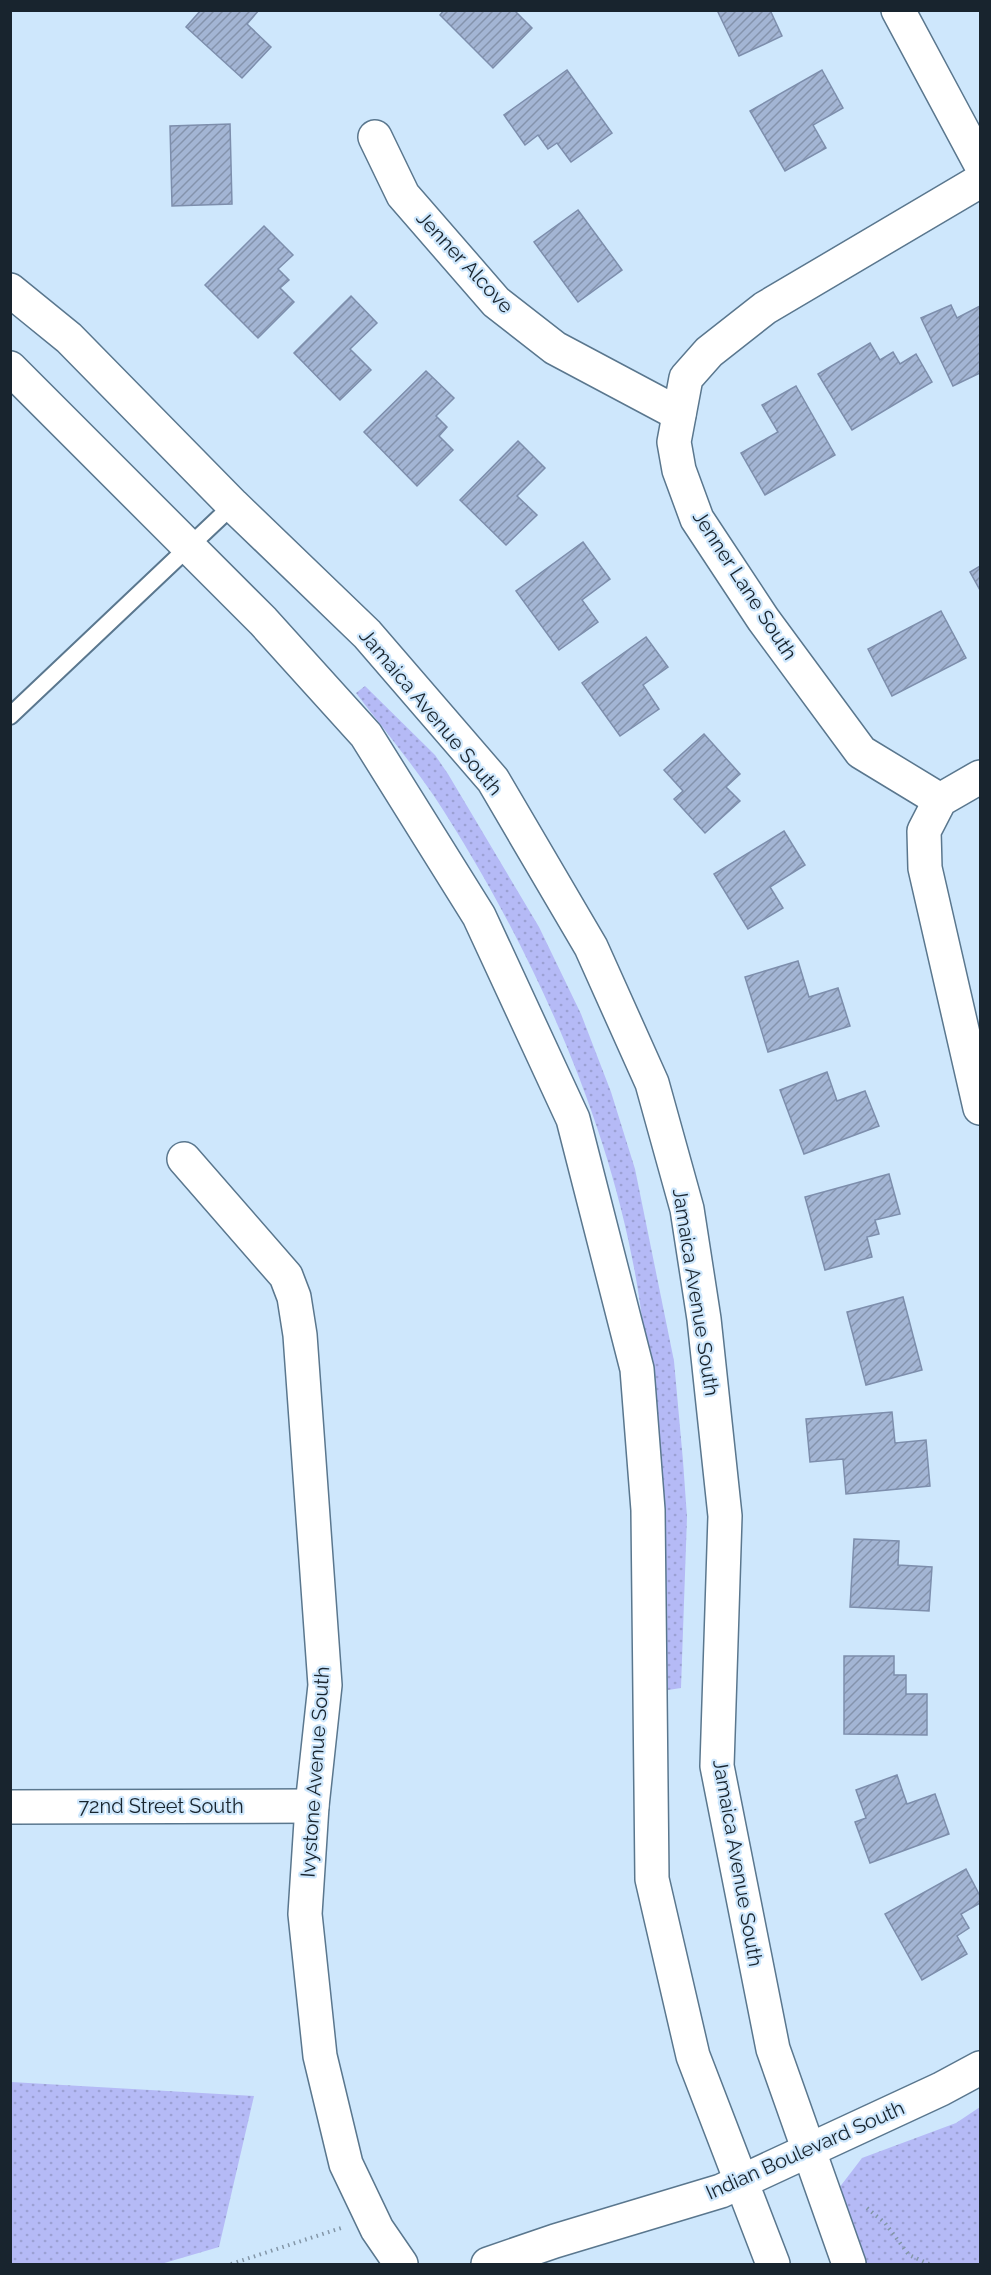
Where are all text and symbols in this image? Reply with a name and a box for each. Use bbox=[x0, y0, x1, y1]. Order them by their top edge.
street label: Jenner Alcove bbox=[412, 206, 519, 318]
street label: Jenner Lane South bbox=[688, 506, 802, 664]
street label: Jamaica Avenue South bbox=[354, 624, 508, 800]
street label: Jamaica Avenue South bbox=[668, 1186, 724, 1398]
street label: Ivystone Avenue South bbox=[296, 1666, 334, 1878]
street label: Jamaica Avenue South bbox=[708, 1758, 768, 1968]
street label: 72nd Street South bbox=[78, 1794, 244, 1818]
street label: Indian Boulevard South bbox=[702, 2095, 908, 2205]

